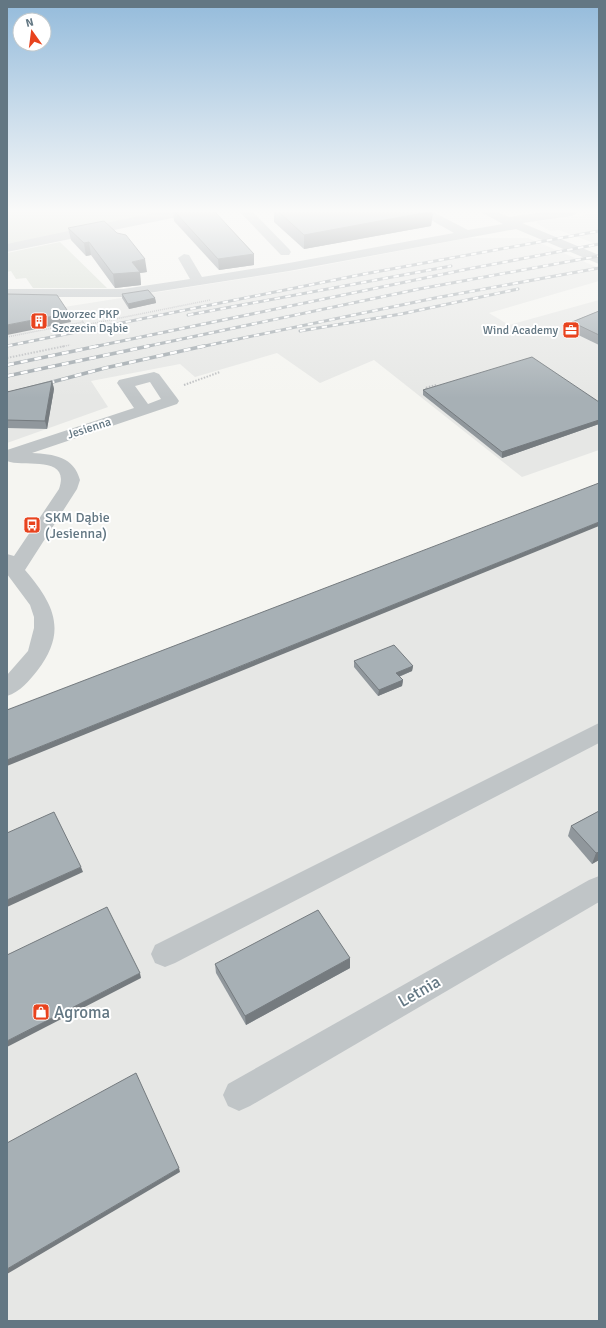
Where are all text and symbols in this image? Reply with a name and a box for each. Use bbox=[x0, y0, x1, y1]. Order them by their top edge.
north arrow bbox=[12, 12, 52, 52]
text: N bbox=[24, 16, 35, 30]
place label: Dworzec PKP Szczecin Dąbie bbox=[52, 307, 128, 336]
building icon: Dworzec PKP Szczecin Dąbie bbox=[29, 311, 49, 331]
office icon: Wind Academy bbox=[561, 320, 581, 340]
place label: Wind Academy bbox=[483, 323, 558, 338]
street label: Jesienna bbox=[65, 414, 113, 443]
place label: SKM Dąbie (Jesienna) bbox=[45, 509, 110, 542]
bus stop icon: SKM Dąbie (Jesienna) bbox=[22, 515, 42, 535]
street label: Letnia bbox=[394, 971, 444, 1012]
shop icon: Agroma bbox=[31, 1002, 51, 1022]
place label: Agroma bbox=[54, 1002, 110, 1023]

